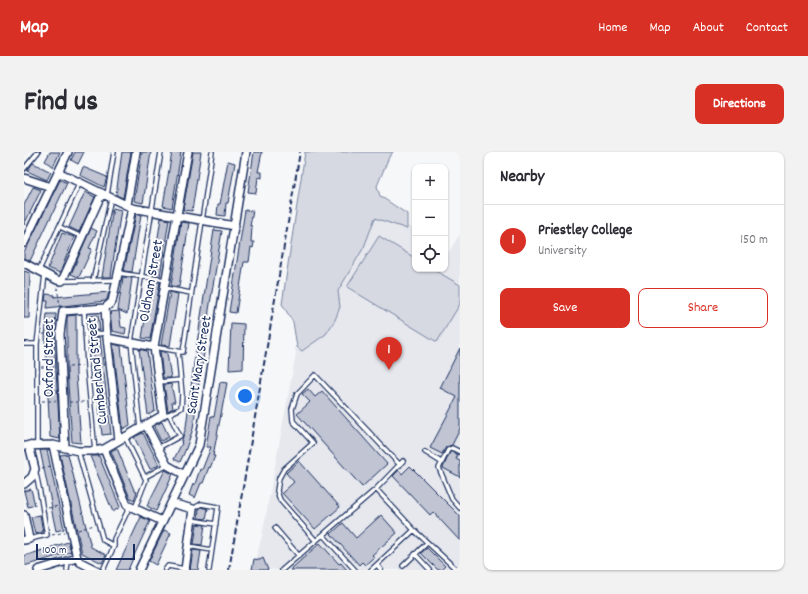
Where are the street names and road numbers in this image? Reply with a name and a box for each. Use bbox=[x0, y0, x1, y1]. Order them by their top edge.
street label: Oldham Street bbox=[134, 238, 170, 324]
street label: Saint Mary Street bbox=[181, 314, 219, 416]
street label: Cumberland Street bbox=[81, 316, 115, 426]
street label: Oxford Street bbox=[39, 318, 61, 397]

